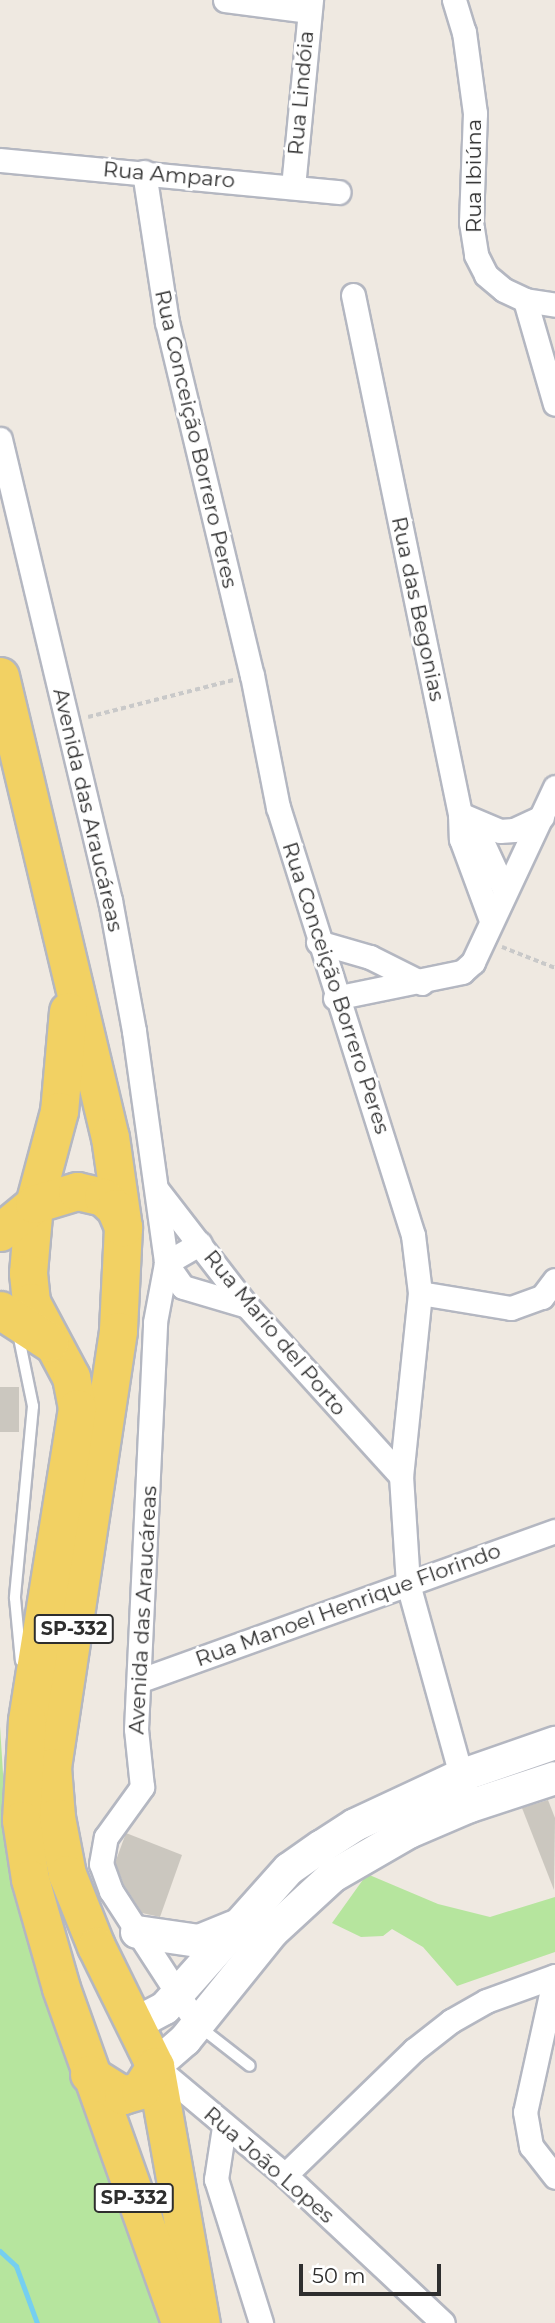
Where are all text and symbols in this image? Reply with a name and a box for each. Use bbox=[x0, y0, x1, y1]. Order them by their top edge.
street label: Rua Lindóia bbox=[283, 30, 319, 156]
street label: Rua Ibiúna bbox=[461, 119, 487, 233]
street label: Rua Amparo bbox=[102, 157, 236, 193]
street label: Rua Conceição Borrero Peres bbox=[149, 287, 243, 591]
street label: Rua das Begonias bbox=[386, 514, 450, 704]
street label: Avenida das Araucáreas bbox=[48, 686, 128, 934]
street label: Rua Conceição Borrero Peres bbox=[277, 839, 395, 1137]
street label: Rua Mario del Porto bbox=[198, 1245, 352, 1421]
street label: Avenida das Araucáreas bbox=[124, 1485, 162, 1735]
street label: Rua Manoel Henrique Florindo bbox=[192, 1538, 504, 1672]
road number: SP-332 bbox=[34, 1614, 114, 1644]
street label: Rua João Lopes bbox=[199, 2102, 339, 2228]
road number: SP-332 bbox=[94, 2182, 174, 2214]
scale bar bbox=[303, 2250, 445, 2294]
text: 50 m bbox=[312, 2263, 366, 2288]

